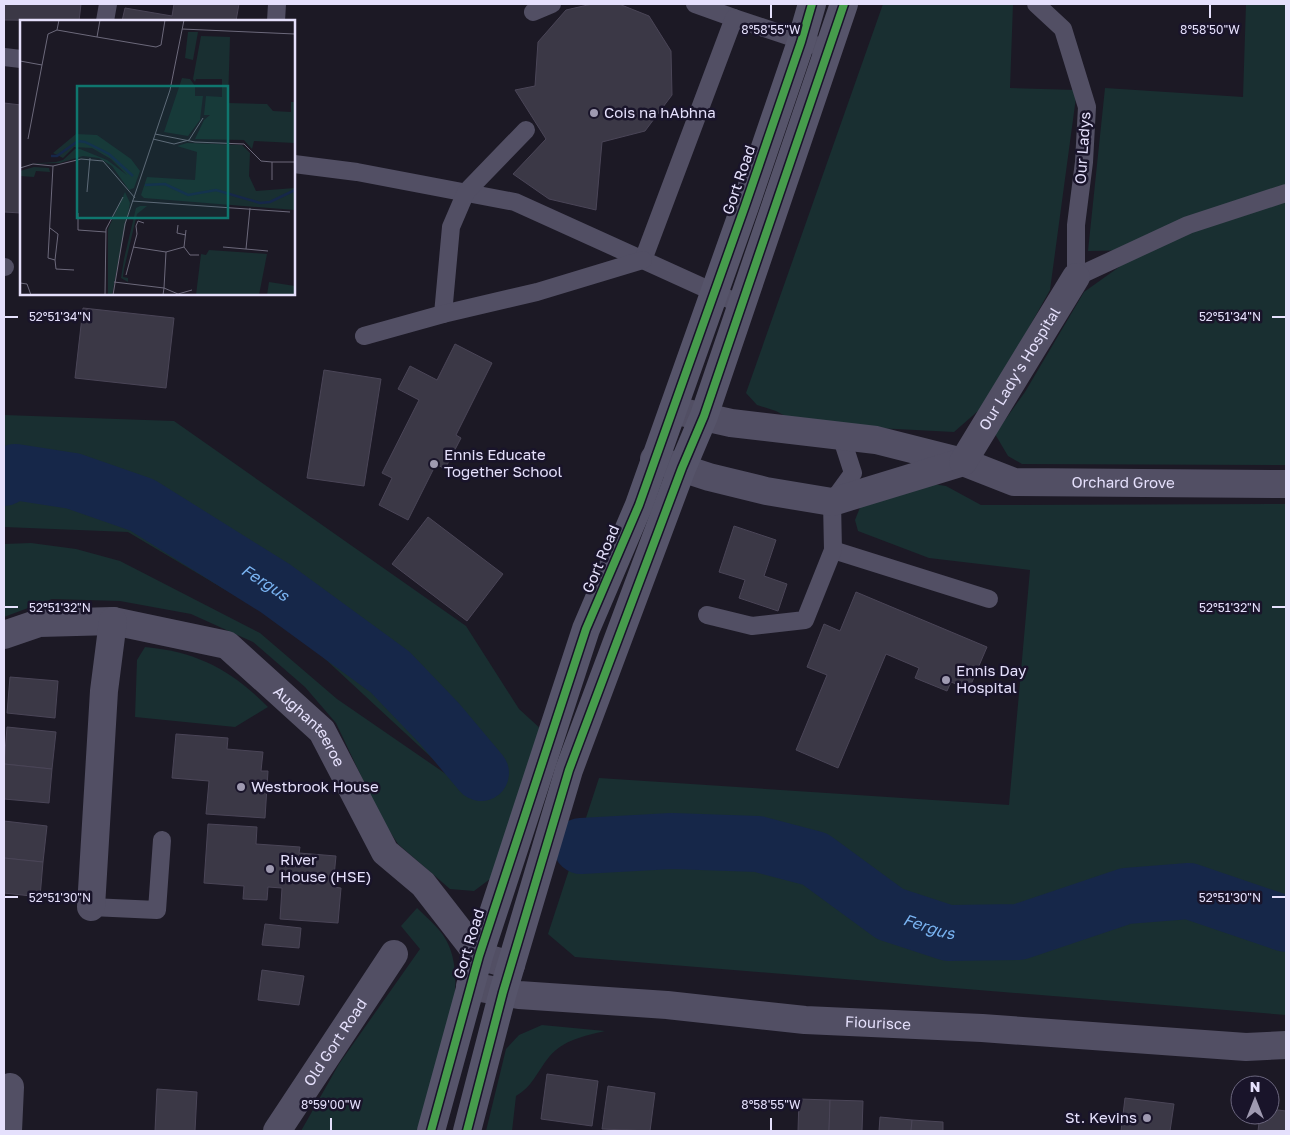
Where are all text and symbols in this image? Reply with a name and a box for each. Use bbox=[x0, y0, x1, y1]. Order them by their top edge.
inset map bbox=[20, 20, 295, 295]
text: 8°58'55"W bbox=[741, 22, 801, 37]
text: 8°58'50"W bbox=[1180, 22, 1240, 37]
place label: Cois na hAbhna bbox=[604, 103, 716, 121]
marker: Cois na hAbhna bbox=[588, 107, 600, 119]
street label: Our Ladys bbox=[1070, 111, 1094, 185]
street label: Gort Road bbox=[718, 143, 758, 217]
street label: Our Lady's Hospital bbox=[974, 303, 1064, 433]
text: 52°51'34"N bbox=[29, 309, 91, 324]
text: 52°51'34"N bbox=[1199, 309, 1261, 324]
place label: Ennis Educate Together School bbox=[444, 445, 562, 480]
marker: Ennis Educate Together School bbox=[428, 458, 440, 470]
street label: Orchard Grove bbox=[1071, 472, 1175, 491]
street label: Gort Road bbox=[578, 522, 622, 595]
water label: Fergus bbox=[238, 560, 295, 606]
text: 52°51'32"N bbox=[29, 600, 91, 615]
text: 52°51'32"N bbox=[1199, 600, 1261, 615]
place label: Ennis Day Hospital bbox=[956, 661, 1027, 696]
marker: Ennis Day Hospital bbox=[940, 674, 952, 686]
street label: Aughanteeroe bbox=[270, 682, 349, 770]
place label: Westbrook House bbox=[251, 777, 379, 795]
marker: Westbrook House bbox=[235, 781, 247, 793]
place label: River House (HSE) bbox=[280, 850, 371, 885]
marker: River House (HSE) bbox=[264, 863, 276, 875]
text: 52°51'30"N bbox=[29, 890, 91, 905]
text: 52°51'30"N bbox=[1199, 890, 1261, 905]
street label: Gort Road bbox=[449, 907, 487, 981]
water label: Fergus bbox=[901, 909, 956, 943]
street label: Old Gort Road bbox=[299, 995, 370, 1089]
street label: Fiourisce bbox=[845, 1012, 912, 1033]
north arrow bbox=[1230, 1075, 1280, 1125]
text: N bbox=[1250, 1078, 1260, 1095]
text: 8°59'00"W bbox=[301, 1097, 362, 1112]
text: 8°58'55"W bbox=[741, 1097, 801, 1112]
place label: St. Kevins bbox=[1065, 1108, 1137, 1126]
marker: St. Kevins bbox=[1141, 1112, 1153, 1124]

